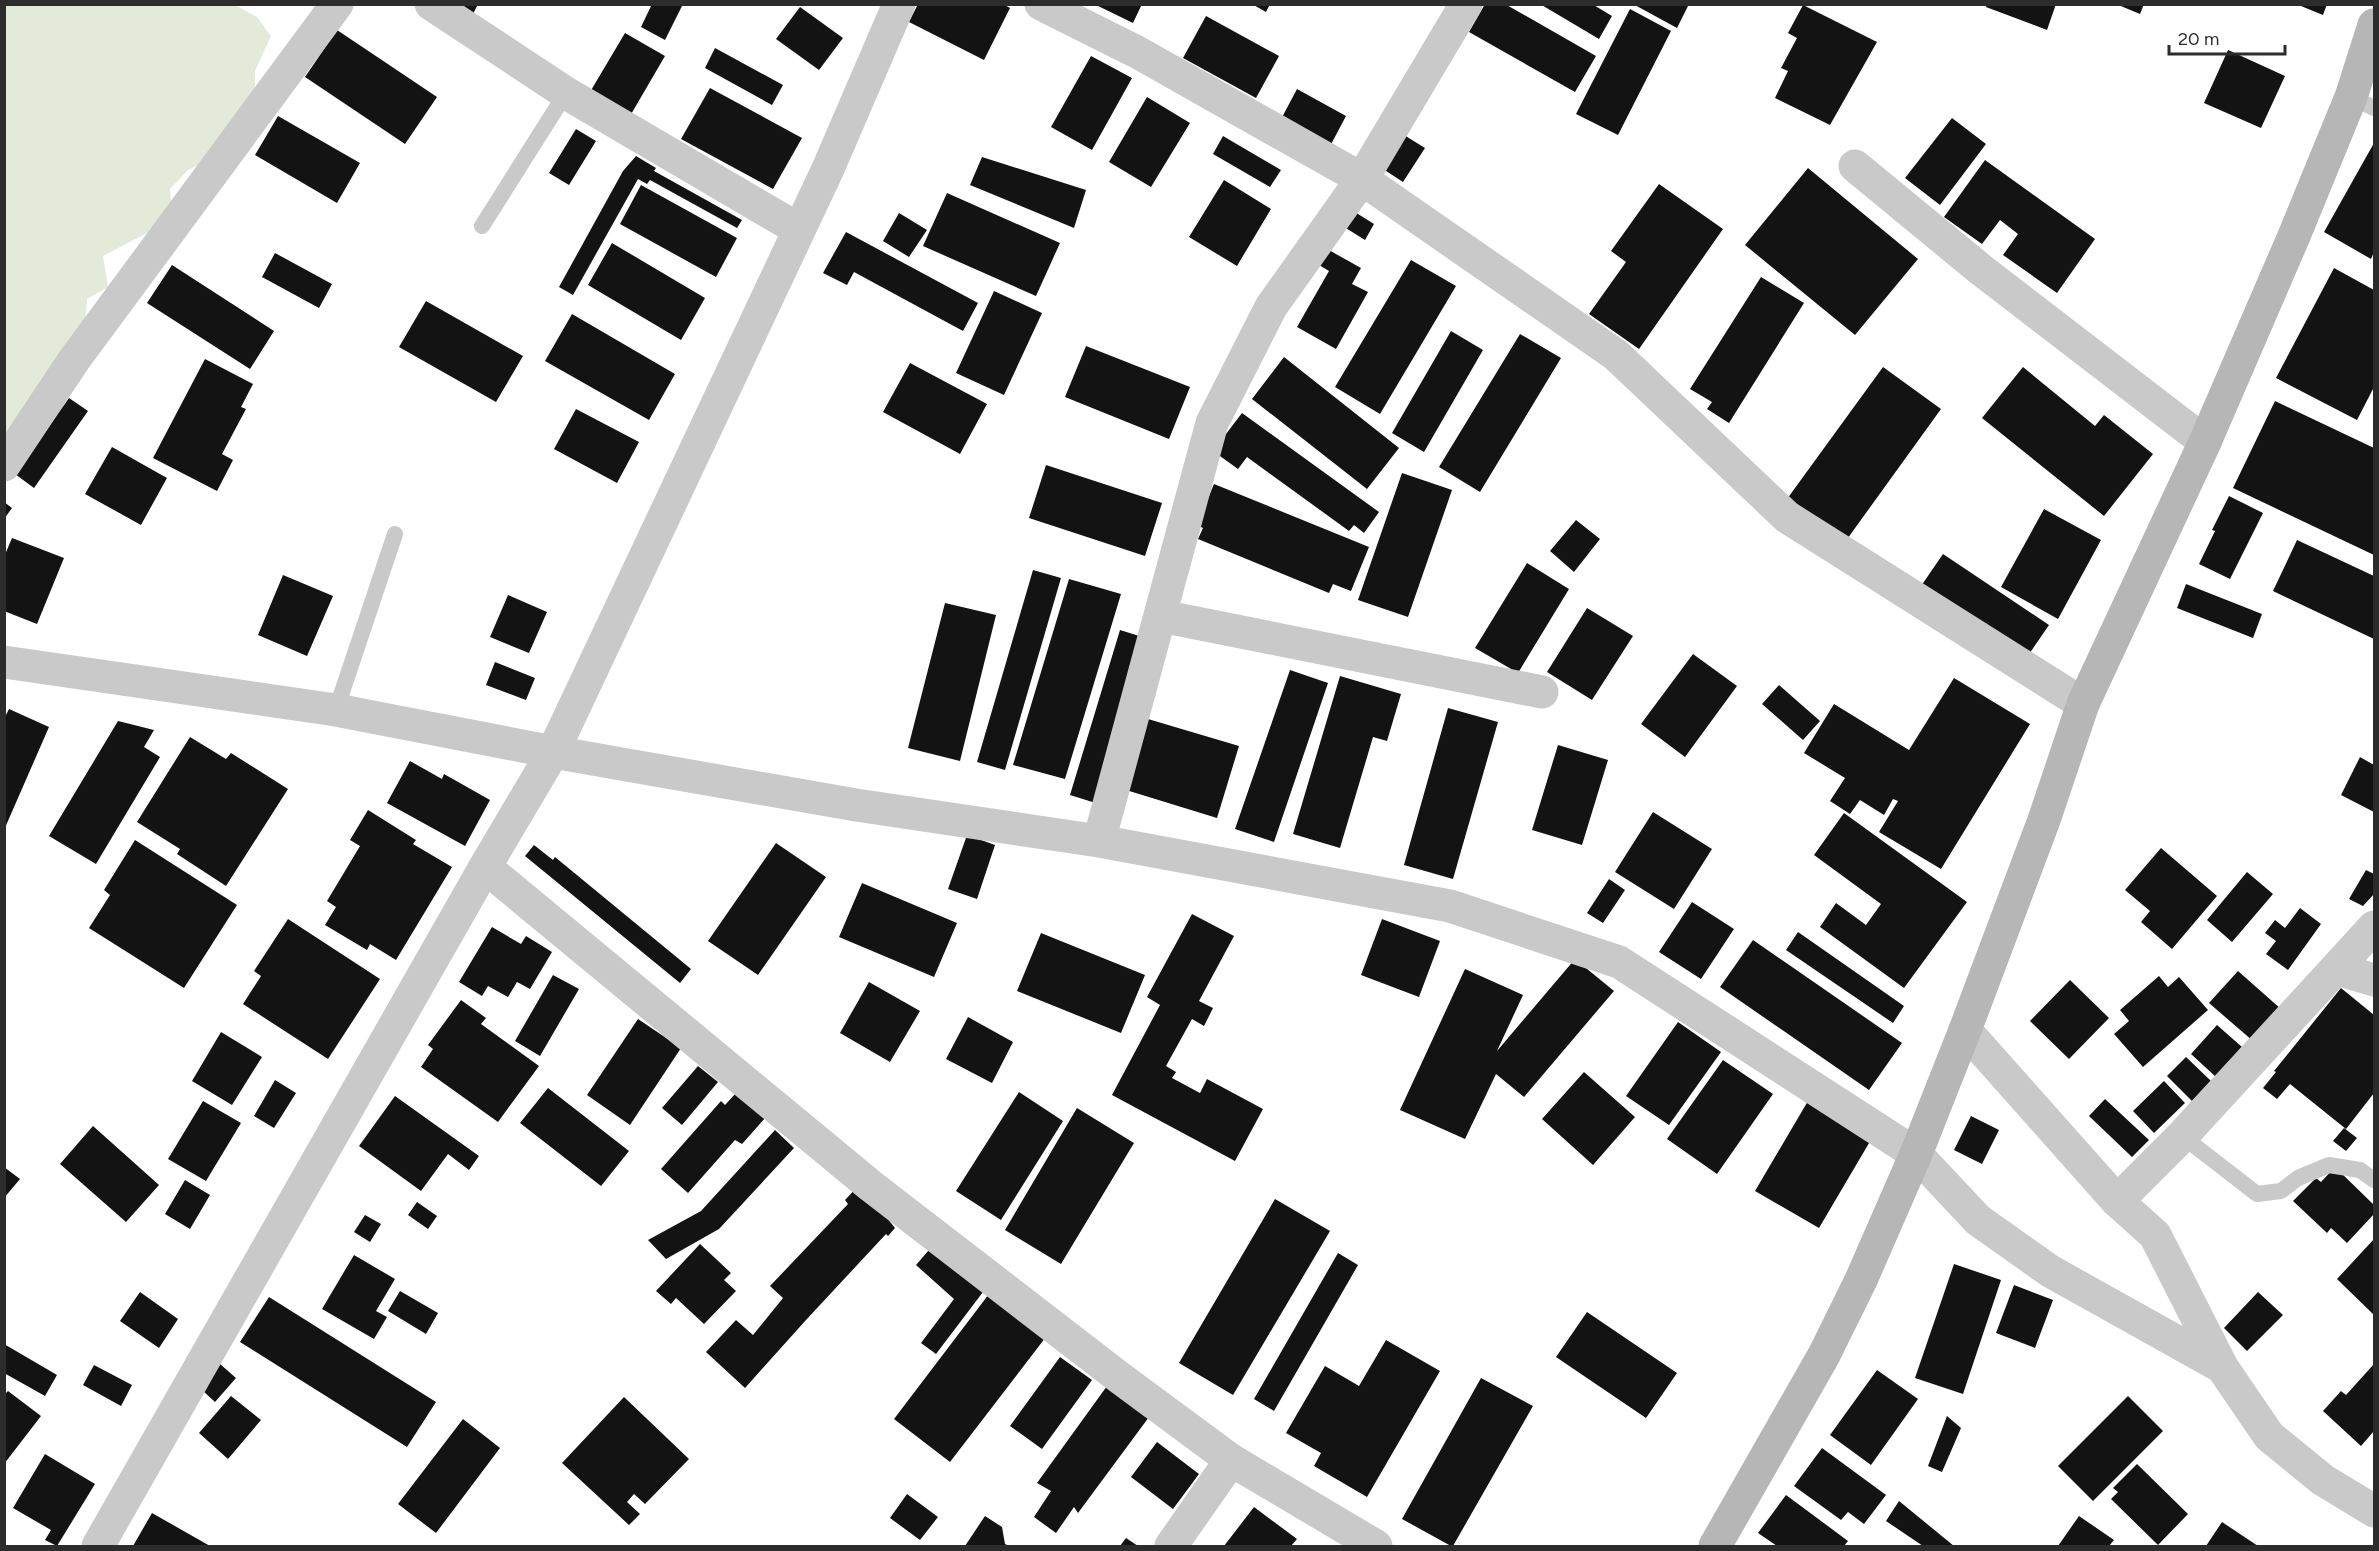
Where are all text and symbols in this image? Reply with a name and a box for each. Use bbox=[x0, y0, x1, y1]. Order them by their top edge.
scale bar bbox=[2169, 18, 2284, 56]
text: 20 m bbox=[2178, 28, 2219, 50]

